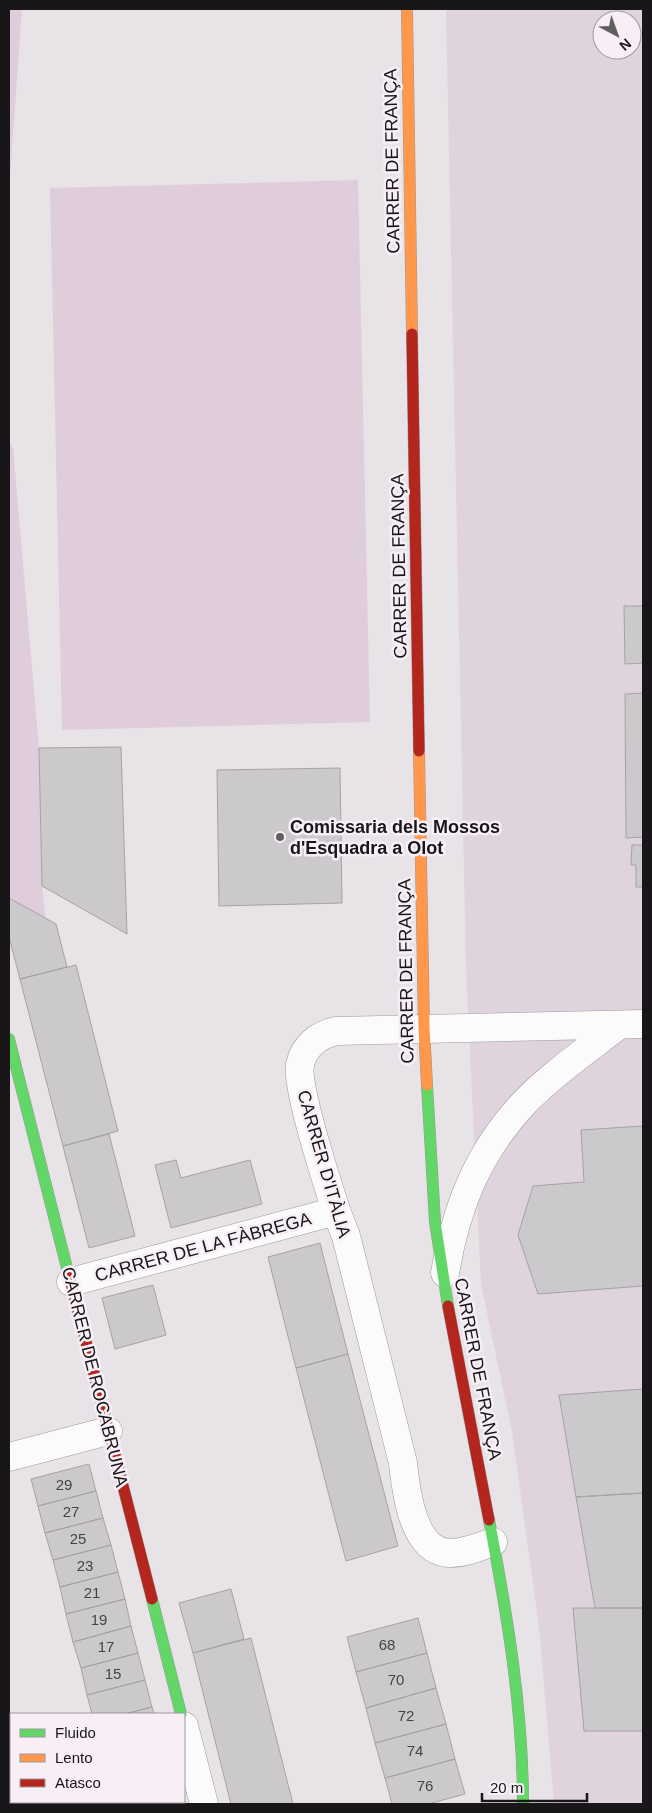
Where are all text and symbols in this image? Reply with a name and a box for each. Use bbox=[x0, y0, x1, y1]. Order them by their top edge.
north arrow bbox=[592, 10, 642, 60]
text: N bbox=[616, 35, 635, 54]
street label: CARRER DE FRANÇA bbox=[380, 68, 404, 254]
street label: CARRER DE FRANÇA bbox=[387, 473, 411, 659]
place label: Comissaria dels Mossos d'Esquadra a Olot bbox=[290, 817, 500, 858]
marker: Comissaria dels Mossos d'Esquadra a Olot bbox=[274, 831, 286, 843]
street label: CARRER DE FRANÇA bbox=[394, 878, 418, 1064]
street label: CARRER D'ITÀLIA bbox=[293, 1088, 355, 1240]
street label: CARRER DE LA FÀBREGA bbox=[93, 1208, 313, 1286]
street label: CARRER DE ROCABRUNA bbox=[58, 1265, 132, 1489]
street label: CARRER DE FRANÇA bbox=[451, 1276, 505, 1462]
house number: 29 bbox=[56, 1476, 72, 1493]
house number: 27 bbox=[63, 1503, 79, 1520]
house number: 25 bbox=[70, 1530, 86, 1547]
house number: 23 bbox=[77, 1557, 93, 1574]
house number: 21 bbox=[84, 1584, 100, 1601]
house number: 19 bbox=[91, 1611, 107, 1628]
house number: 68 bbox=[379, 1636, 395, 1653]
house number: 17 bbox=[98, 1638, 114, 1655]
house number: 15 bbox=[105, 1665, 121, 1682]
house number: 70 bbox=[388, 1671, 404, 1688]
house number: 72 bbox=[398, 1707, 414, 1724]
legend bbox=[10, 1713, 185, 1803]
text: Fluido bbox=[55, 1724, 96, 1741]
house number: 74 bbox=[407, 1742, 423, 1759]
text: Lento bbox=[55, 1749, 93, 1766]
scale bar bbox=[482, 1770, 587, 1802]
text: Atasco bbox=[55, 1774, 101, 1791]
house number: 76 bbox=[417, 1777, 433, 1794]
text: 20 m bbox=[490, 1779, 523, 1796]

